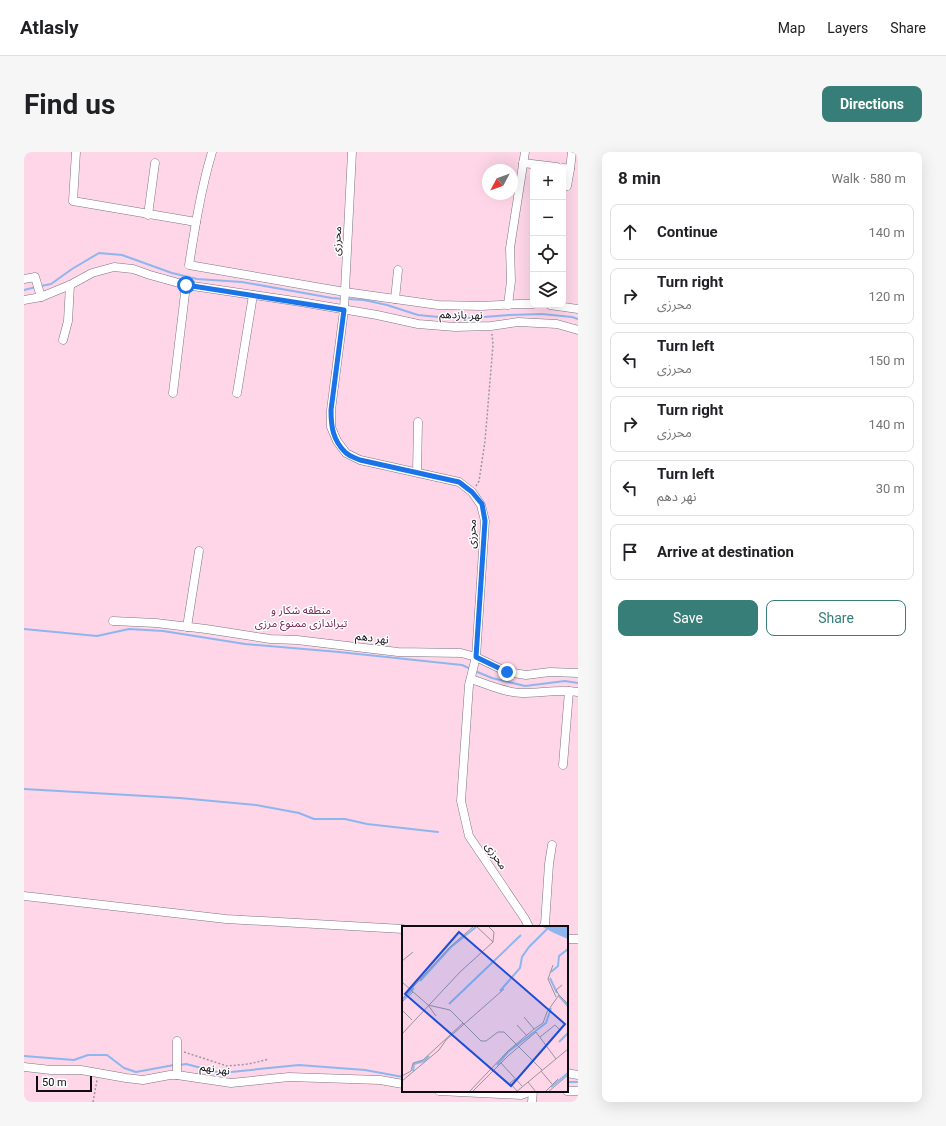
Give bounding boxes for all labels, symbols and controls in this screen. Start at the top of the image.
text: Atlasly [20,16,79,39]
text: Map [778,20,805,36]
text: Layers [827,20,868,36]
text: Share [890,20,926,36]
button: Directions [822,86,922,122]
text: Find us [24,88,115,121]
north arrow [482,164,518,200]
map controls [530,164,566,308]
button: + [530,164,566,200]
text: 8 min [618,168,661,188]
text: Walk · 580 m [831,171,906,186]
button: − [530,200,566,236]
icon: ahead [619,221,641,243]
text: Continue [657,223,718,241]
text: 140 m [868,225,905,240]
street label: محرزی [330,226,344,256]
button: locate [530,236,566,272]
button: layers [530,272,566,308]
text: Turn right [657,273,723,291]
route start [177,276,195,294]
icon: right [619,285,641,307]
text: 120 m [868,289,905,304]
text: محرزی [657,297,692,312]
street label: نهر یازدهم [439,308,483,324]
text: Turn left [657,337,714,355]
icon: left [619,349,641,371]
text: 150 m [868,353,905,368]
text: محرزی [657,361,692,376]
text: Turn right [657,401,723,419]
icon: right [619,413,641,435]
text: 140 m [868,417,905,432]
text: محرزی [657,425,692,440]
text: Turn left [657,465,714,483]
icon: left [619,477,641,499]
text: 30 m [876,481,905,496]
text: نهر دهم [657,489,696,504]
street label: محرزی [465,519,479,549]
icon: arrive [619,541,641,563]
text: Arrive at destination [657,543,794,561]
button: Save [618,600,758,636]
button: Share [766,600,906,636]
park label: منطقه شکار و تیراندازی ممنوع مرزی [255,604,347,631]
street label: نهر دهم [354,630,389,648]
route end [498,663,516,681]
street label: محرزی [482,840,510,872]
inset map [402,926,568,1092]
street label: نهر نهم [199,1060,231,1080]
scale bar [36,1074,92,1093]
text: 50 m [42,1076,67,1089]

